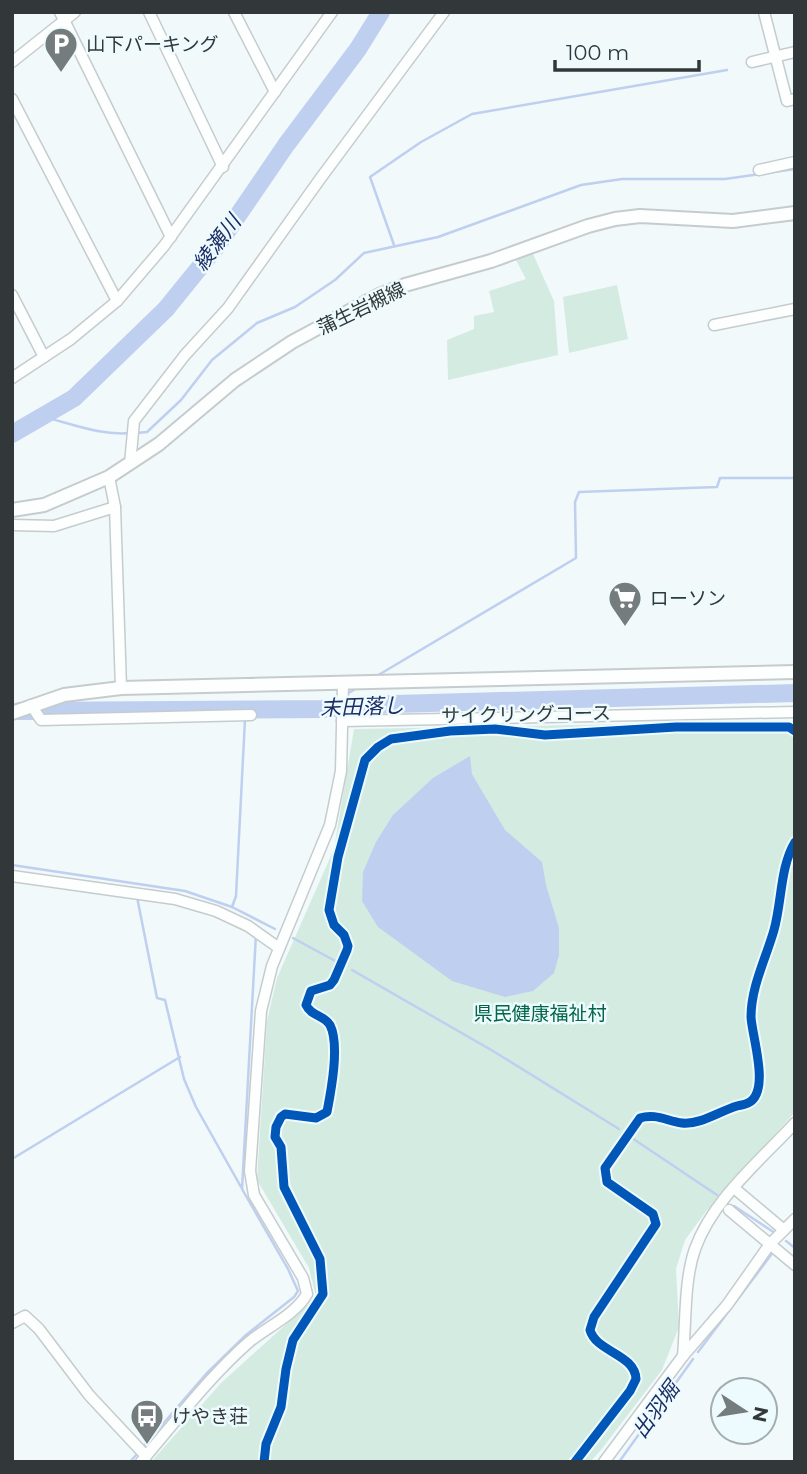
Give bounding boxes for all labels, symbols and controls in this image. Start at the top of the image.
parking icon: 山下パーキング [42,25,80,74]
scale bar [555,28,698,72]
place label: 山下パーキング [86,33,218,56]
text: 100 m [566,40,629,65]
water label: 綾瀬川 [188,208,247,275]
street label: 蒲生岩槻線 [313,277,409,340]
supermarket icon: ローソン [606,579,644,628]
place label: ローソン [650,587,726,610]
water label: 末田落し [320,693,404,720]
street label: サイクリングコース [441,702,611,727]
park label: 県民健康福祉村 [473,1002,607,1025]
water label: 出羽堀 [627,1374,686,1443]
north arrow [709,1376,779,1446]
bus stop icon: けやき荘 [128,1397,166,1446]
place label: けやき荘 [172,1405,248,1428]
text: N [747,1405,773,1424]

